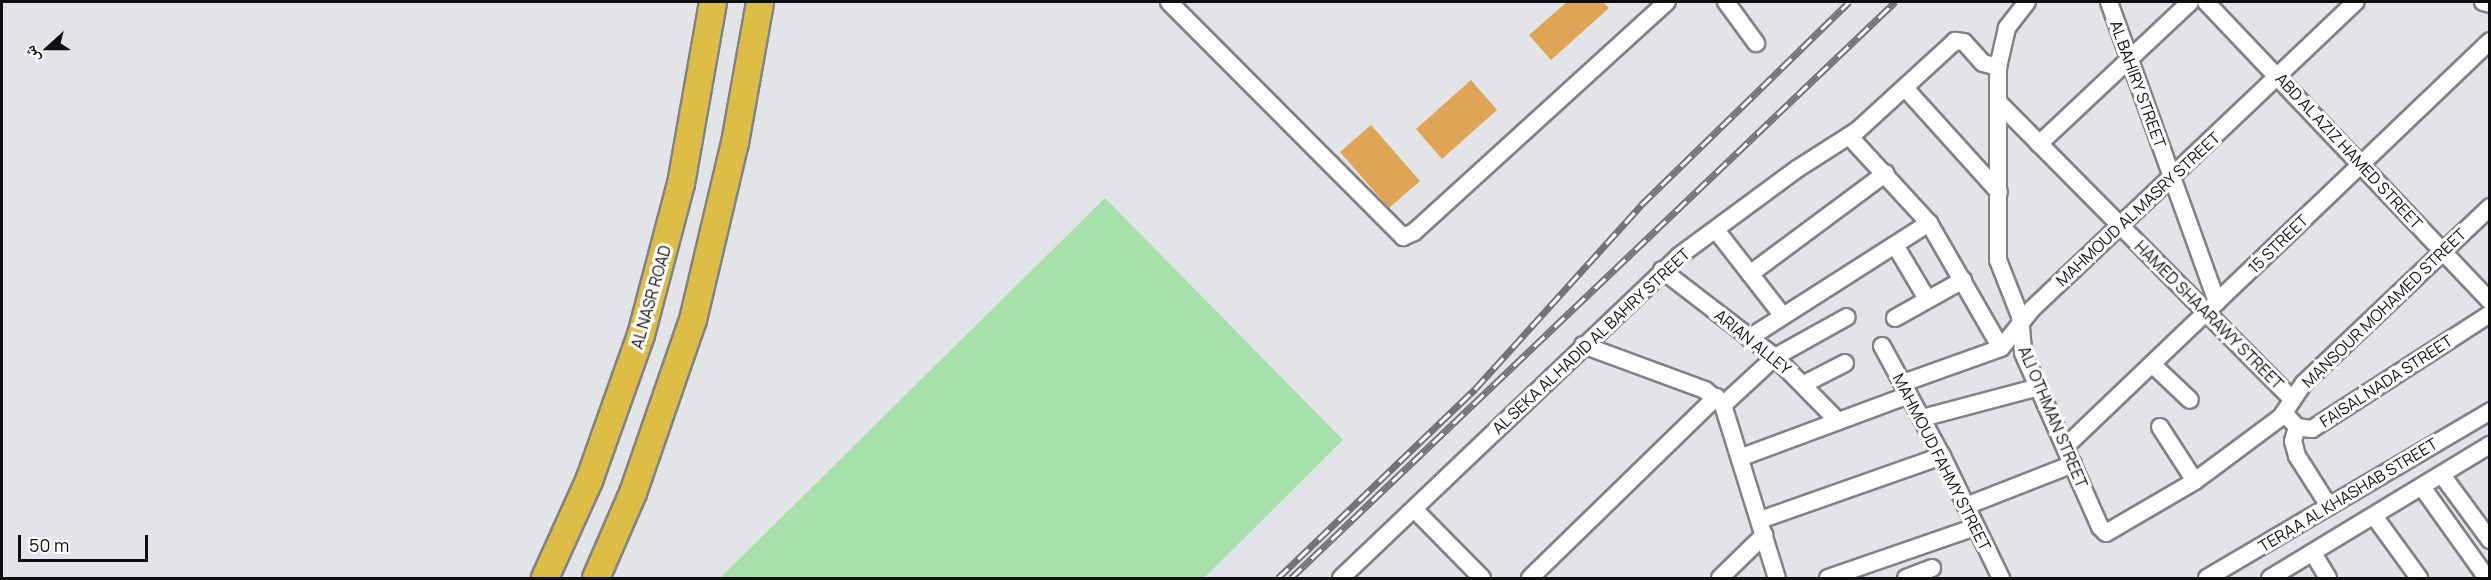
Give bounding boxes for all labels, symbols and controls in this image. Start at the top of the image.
street label: AL BAHIRY STREET [2106,17,2170,151]
north arrow [18,18,78,78]
text: ش [18,43,45,66]
street label: ABD AL AZIZ HAMED STREET [2271,69,2427,233]
street label: MAHMOUD AL MASRY STREET [2051,127,2225,291]
street label: 15 STREET [2244,211,2312,277]
street label: MANSOUR MOHAMED STREET [2298,225,2470,391]
street label: HAMED SHAARAWY STREET [2131,237,2287,393]
street label: AL NASR ROAD [627,243,675,351]
street label: AL SEKA AL HADID AL BAHRY STREET [1487,243,1695,439]
street label: ARIAN ALLEY [1711,305,1795,379]
street label: FAISAL NADA STREET [2316,331,2456,431]
street label: ALI OTHMAN STREET [2014,343,2092,491]
street label: MAHMOUD FAHMY STREET [1889,370,1995,554]
street label: TERAA AL KHASHAB STREET [2255,434,2441,556]
scale bar [21,523,152,561]
text: 50 m [29,533,69,557]

